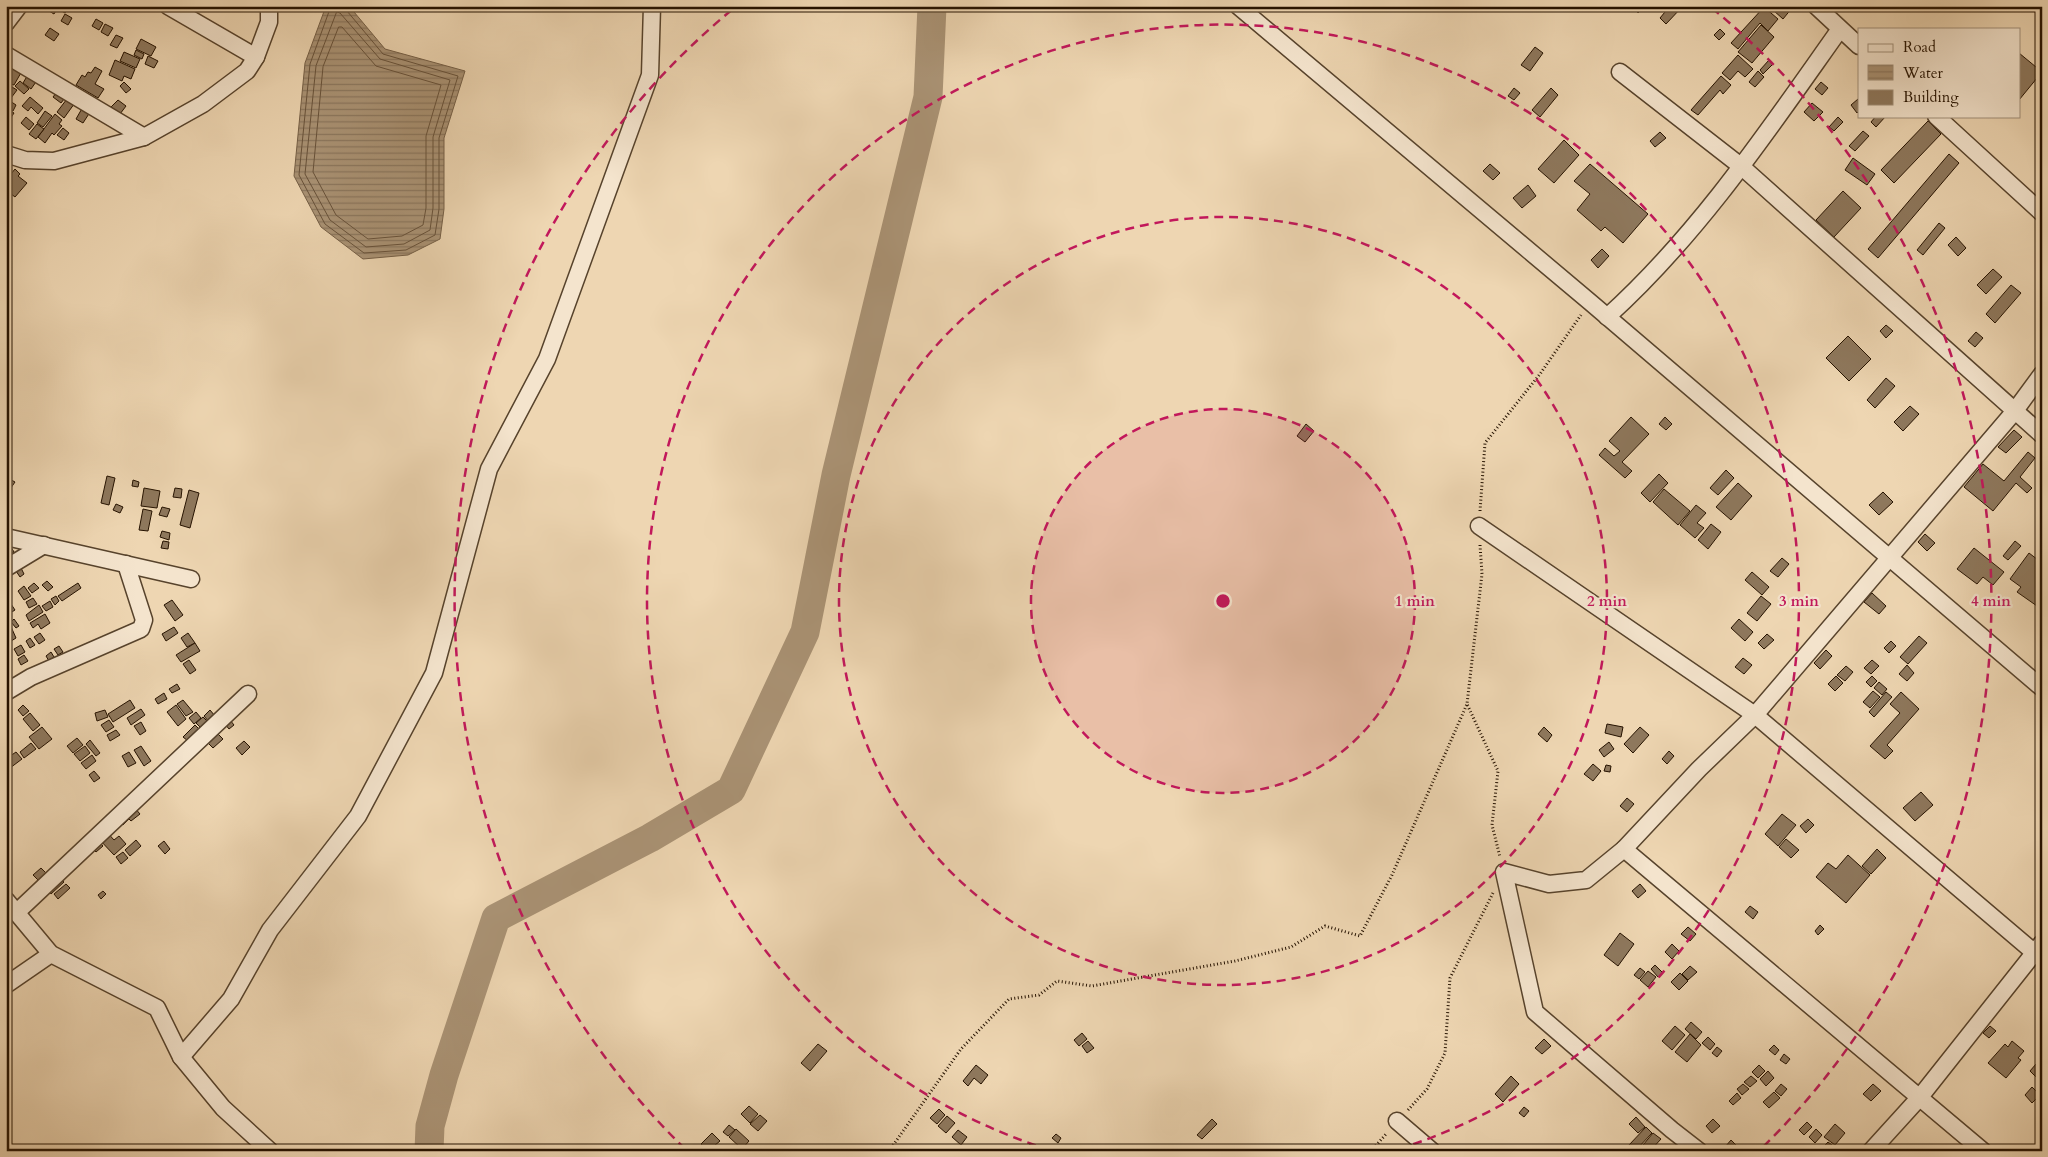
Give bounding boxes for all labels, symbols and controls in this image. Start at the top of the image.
legend [1858,28,2020,118]
text: Road [1903,37,1936,57]
text: Water [1902,63,1944,83]
text: Building [1903,87,1959,107]
text: 1 min [1395,591,1435,611]
text: 2 min [1587,591,1627,611]
text: 3 min [1779,591,1819,611]
text: 4 min [1971,591,2011,611]
centre of rings [1214,592,1232,610]

